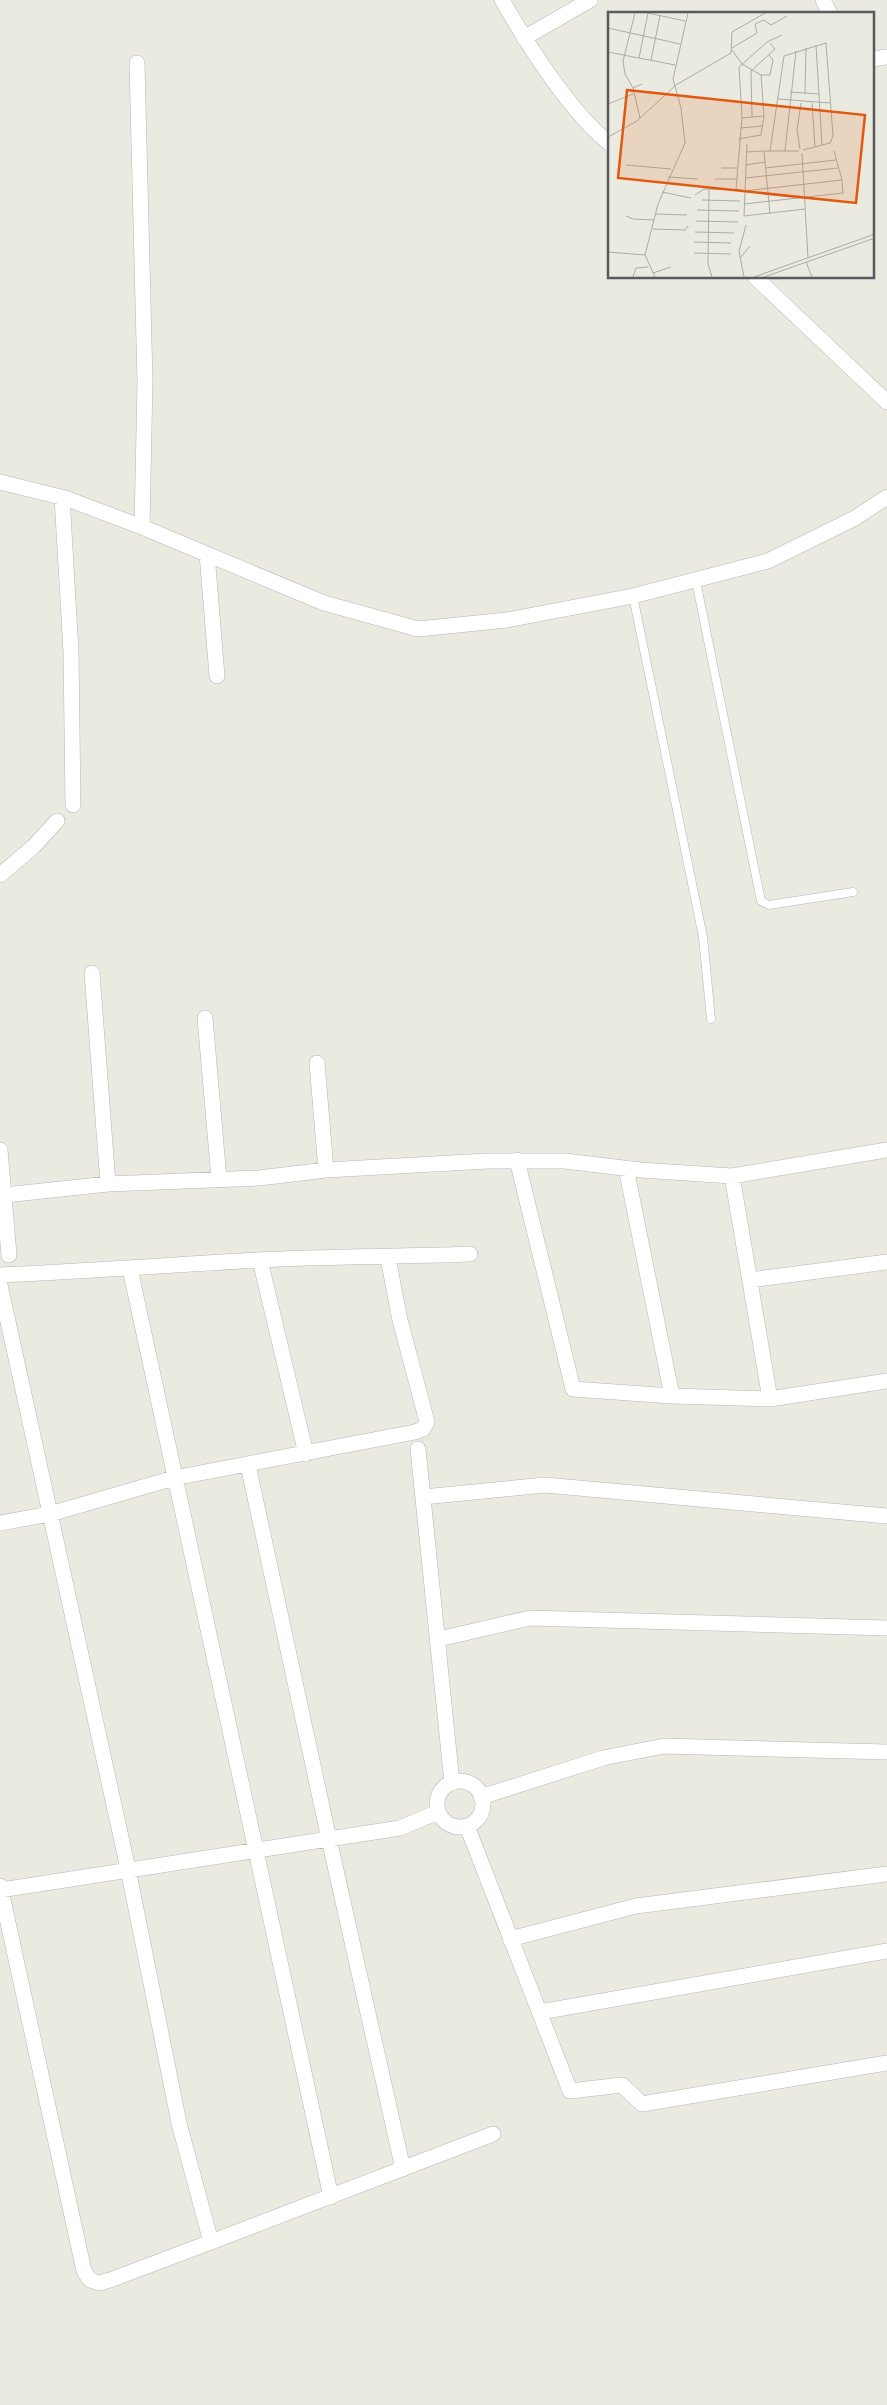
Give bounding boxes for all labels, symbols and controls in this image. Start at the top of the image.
inset map [608,12,874,279]

